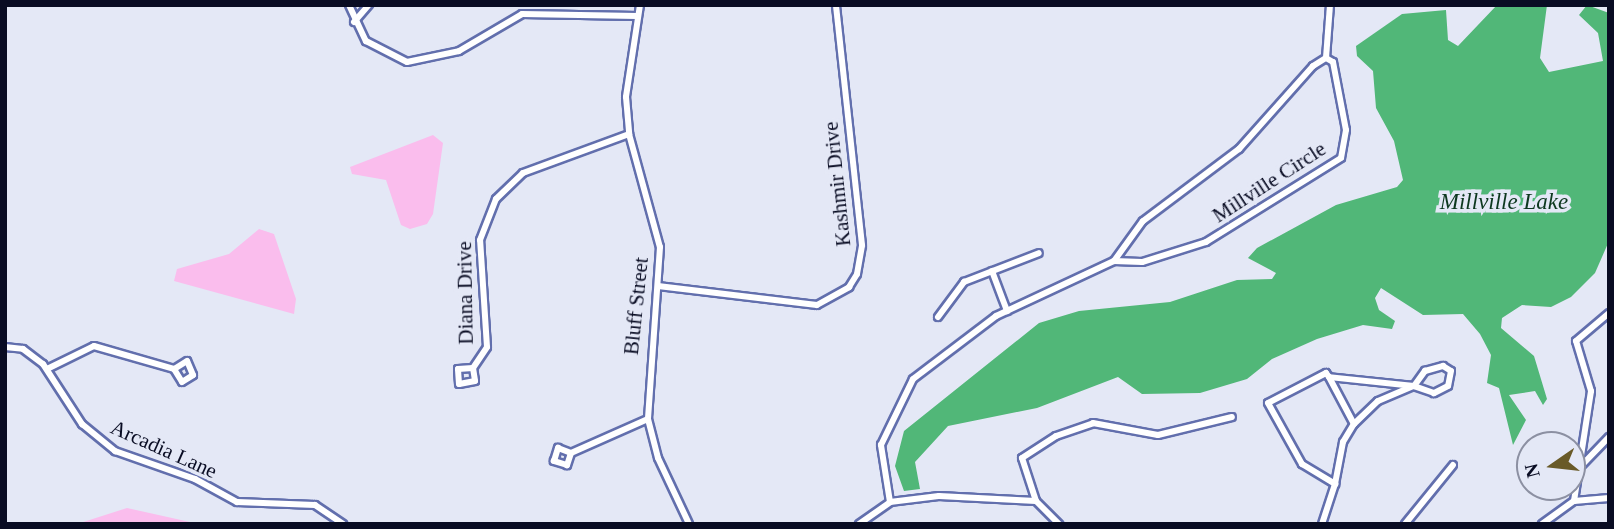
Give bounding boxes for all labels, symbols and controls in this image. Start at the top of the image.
street label: Kashmir Drive [818,120,856,248]
street label: Millville Circle [1208,136,1330,228]
water label: Millville Lake [1440,188,1568,216]
street label: Diana Drive [452,241,478,345]
street label: Bluff Street [618,256,654,356]
street label: Arcadia Lane [107,414,221,484]
north arrow [1516,431,1586,501]
text: N [1520,462,1544,480]

